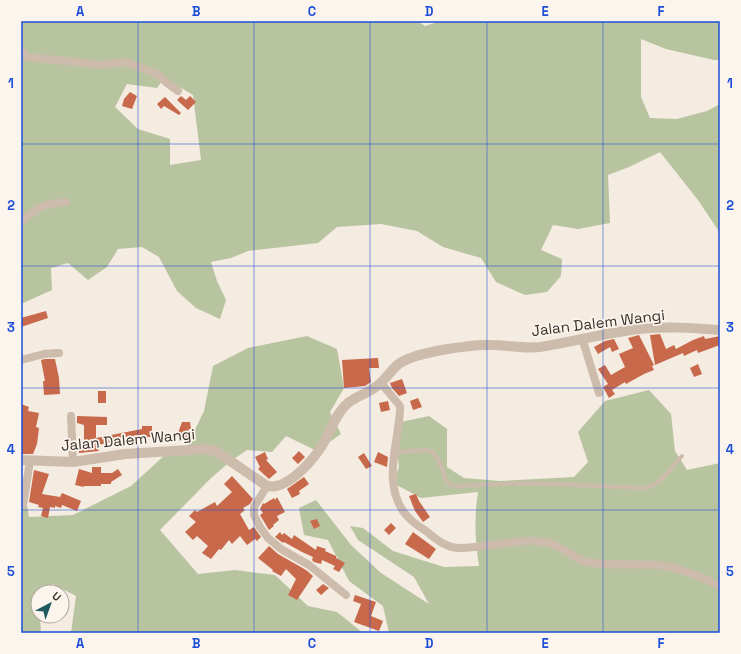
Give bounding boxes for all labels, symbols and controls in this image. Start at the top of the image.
text: A [76,3,85,20]
text: B [192,3,201,20]
text: C [308,3,316,20]
text: D [425,3,434,20]
text: E [541,3,549,20]
text: F [658,3,665,20]
text: 1 [8,75,14,92]
text: 1 [727,75,733,92]
text: 2 [7,197,15,214]
text: 2 [726,197,734,214]
street label: Jalan Dalem Wangi [530,305,666,340]
text: 3 [7,319,15,336]
text: 3 [726,319,734,336]
street label: Jalan Dalem Wangi [60,424,196,455]
text: 4 [7,441,15,458]
text: 4 [726,441,734,458]
text: 5 [7,563,15,580]
text: 5 [726,563,734,580]
north arrow [30,584,70,624]
text: U [49,589,64,604]
text: A [76,635,85,652]
text: B [192,635,201,652]
text: C [308,635,316,652]
text: D [425,635,434,652]
text: E [541,635,549,652]
text: F [658,635,665,652]

